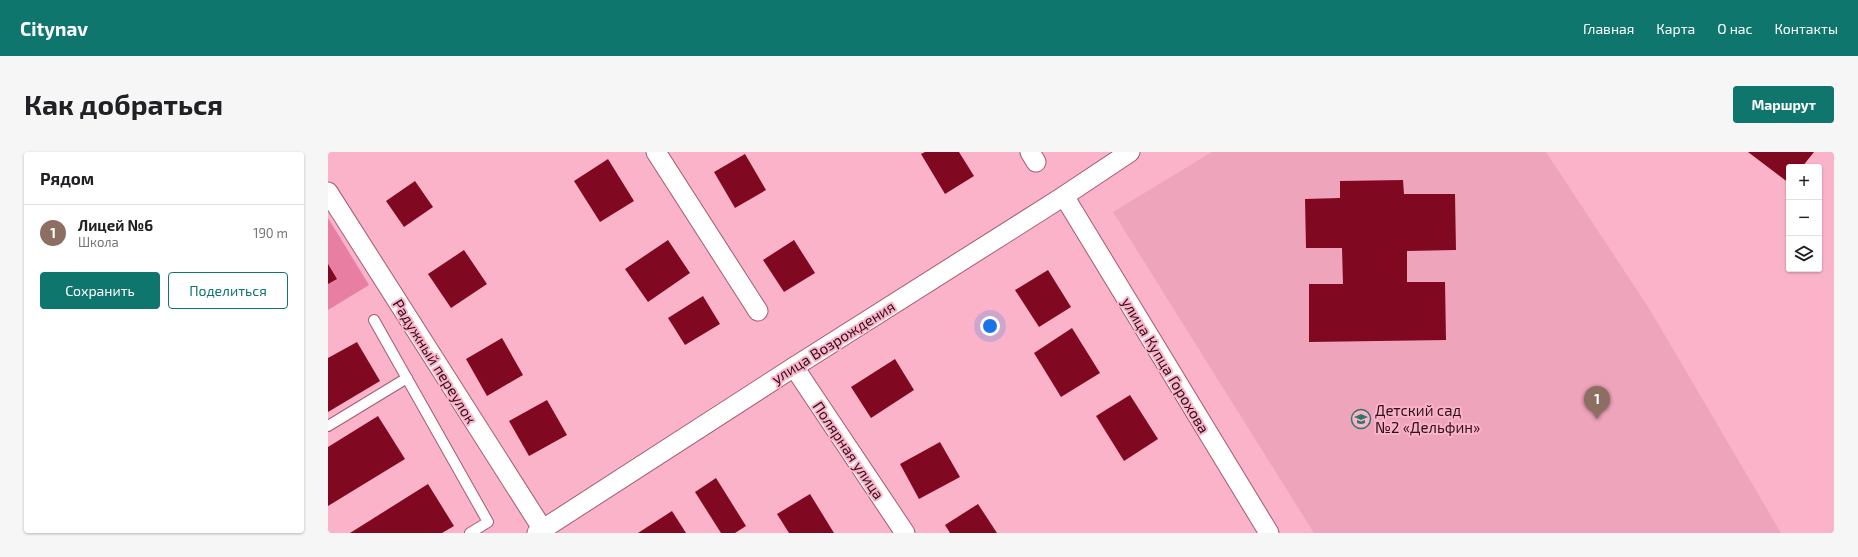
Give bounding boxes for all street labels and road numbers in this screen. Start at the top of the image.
street label: улица Купца Горохова [1117,294,1214,437]
street label: Радужный переулок [389,295,481,427]
street label: улица Возрождения [768,297,899,388]
street label: Полярная улица [809,398,888,503]

